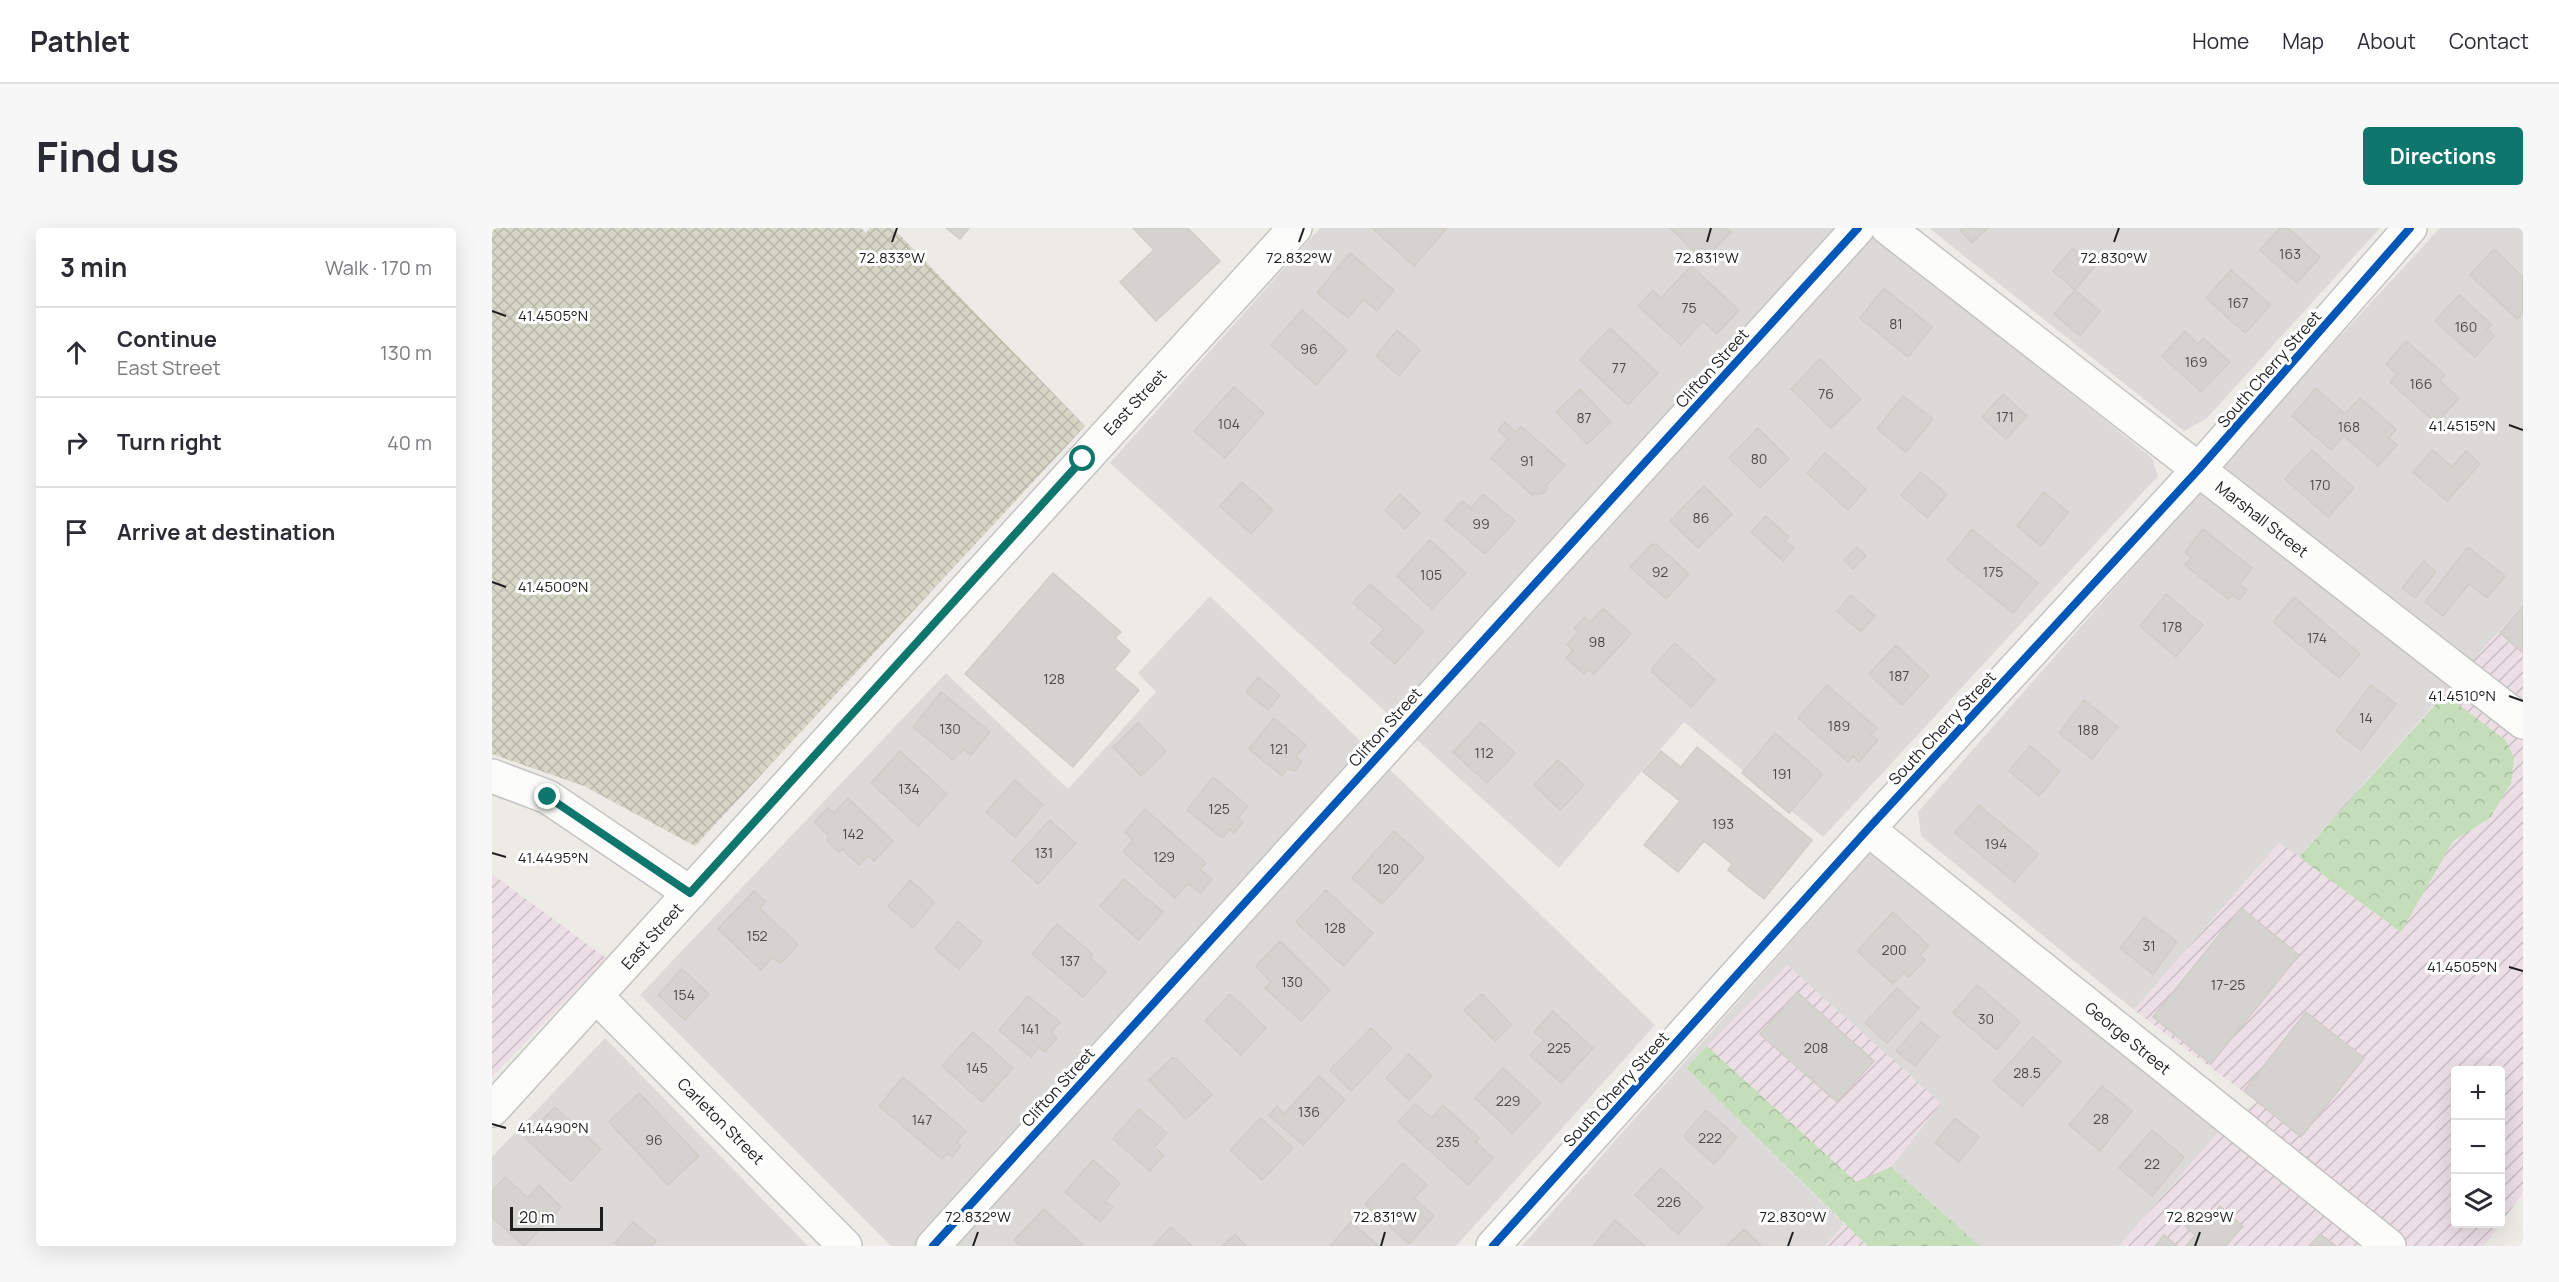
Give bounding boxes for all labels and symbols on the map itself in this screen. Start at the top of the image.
house number: 163 [2279,244,2301,263]
text: 72.833°W [859,247,925,268]
text: 72.832°W [1266,247,1332,268]
text: 72.831°W [1675,247,1739,268]
text: 72.830°W [2081,247,2147,268]
house number: 167 [2227,293,2249,312]
house number: 75 [1681,298,1697,317]
text: 41.4505°N [518,305,588,326]
street label: South Cherry Street [2212,306,2326,432]
house number: 81 [1889,314,1903,333]
house number: 160 [2455,317,2477,336]
street label: Clifton Street [1670,324,1754,412]
house number: 96 [1300,339,1318,358]
house number: 169 [2185,352,2207,371]
house number: 77 [1612,358,1626,377]
street label: East Street [1099,364,1171,440]
house number: 166 [2410,374,2432,393]
house number: 76 [1818,384,1834,403]
house number: 171 [1996,407,2014,426]
house number: 87 [1576,408,1592,427]
house number: 104 [1218,414,1240,433]
text: 41.4515°N [2429,415,2495,436]
house number: 168 [2338,417,2360,436]
route start [1069,445,1095,471]
house number: 80 [1751,449,1767,468]
house number: 91 [1520,451,1534,470]
house number: 170 [2309,475,2331,494]
street label: Marshall Street [2211,476,2313,562]
house number: 86 [1693,508,1709,527]
house number: 99 [1472,514,1490,533]
house number: 92 [1652,562,1668,581]
house number: 175 [1983,562,2003,581]
house number: 105 [1420,565,1442,584]
text: 41.4500°N [518,576,588,597]
house number: 178 [2162,617,2182,636]
house number: 174 [2307,628,2327,647]
house number: 98 [1589,632,1605,651]
street label: South Cherry Street [1883,666,2001,790]
house number: 187 [1889,666,1909,685]
house number: 128 [1043,669,1065,688]
street label: Clifton Street [1343,683,1427,771]
text: 41.4510°N [2428,685,2496,706]
house number: 14 [2359,708,2373,727]
house number: 189 [1828,716,1850,735]
house number: 130 [939,719,961,738]
house number: 188 [2077,720,2099,739]
house number: 121 [1270,739,1288,758]
house number: 112 [1475,743,1493,762]
house number: 191 [1772,764,1792,783]
house number: 134 [898,779,920,798]
route end [534,783,560,809]
house number: 125 [1208,799,1230,818]
house number: 193 [1712,814,1734,833]
house number: 142 [842,824,864,843]
house number: 194 [1985,834,2007,853]
house number: 131 [1035,843,1053,862]
text: 41.4495°N [518,847,588,868]
house number: 129 [1153,847,1175,866]
house number: 120 [1377,859,1399,878]
street label: East Street [616,898,688,974]
house number: 128 [1324,918,1346,937]
house number: 152 [746,926,768,945]
house number: 31 [2142,936,2156,955]
house number: 200 [1881,940,1907,959]
house number: 137 [1060,951,1080,970]
text: 41.4505°N [2427,956,2497,977]
house number: 130 [1281,972,1303,991]
house number: 17-25 [2211,975,2245,994]
house number: 154 [673,985,695,1004]
street label: George Street [2080,997,2176,1079]
house number: 30 [1978,1009,1994,1028]
house number: 141 [1020,1019,1040,1038]
street label: South Cherry Street [1558,1027,1674,1151]
house number: 225 [1547,1038,1571,1057]
house number: 208 [1804,1038,1828,1057]
street label: Clifton Street [1016,1043,1100,1131]
house number: 145 [966,1058,988,1077]
house number: 28.5 [2013,1063,2041,1082]
street label: Carleton Street [673,1073,769,1169]
house number: 229 [1496,1091,1520,1110]
house number: 136 [1298,1102,1320,1121]
house number: 28 [2093,1109,2109,1128]
house number: 147 [912,1110,932,1129]
text: 41.4490°N [517,1117,589,1138]
house number: 222 [1698,1128,1722,1147]
house number: 96 [645,1130,663,1149]
house number: 235 [1436,1132,1460,1151]
house number: 22 [2144,1154,2160,1173]
house number: 226 [1657,1192,1681,1211]
scale bar [510,1204,603,1232]
text: 72.832°W [945,1206,1011,1227]
text: 72.831°W [1353,1206,1417,1227]
text: 72.830°W [1760,1206,1826,1227]
text: 72.829°W [2166,1206,2234,1227]

